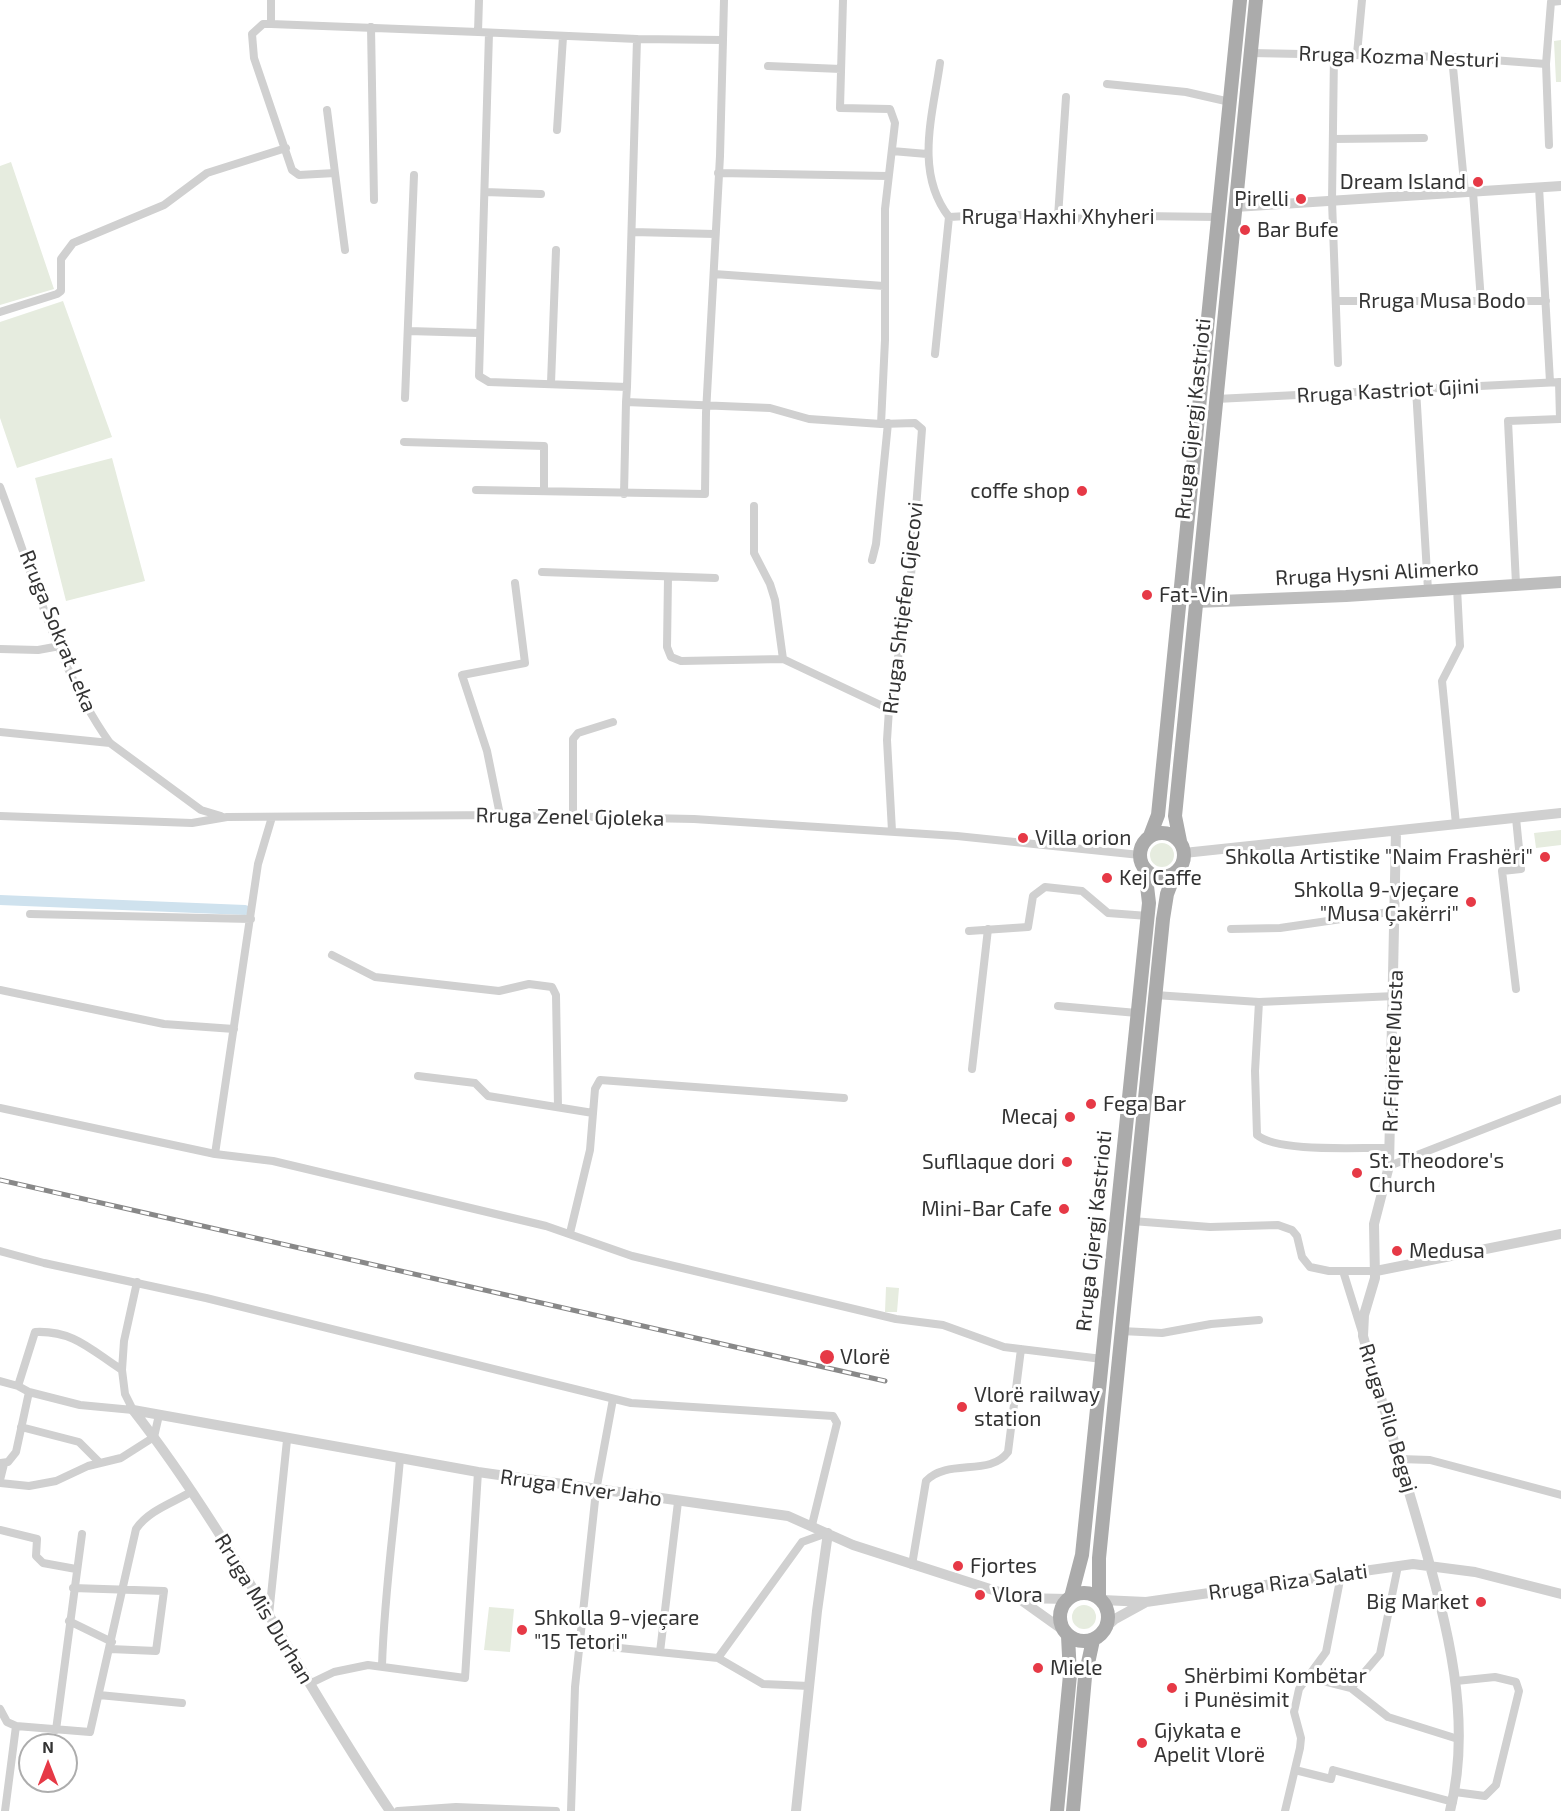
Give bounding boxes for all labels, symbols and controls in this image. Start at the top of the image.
street label: Rruga Kozma Nesturi [1298,41,1500,73]
place label: Dream Island [1340,169,1466,195]
marker: Dream Island [1471,175,1485,189]
place label: Pirelli [1234,186,1289,212]
marker: Pirelli [1294,192,1308,206]
street label: Rruga Haxhi Xhyheri [961,204,1155,230]
place label: Bar Bufe [1257,217,1339,243]
marker: Bar Bufe [1238,223,1252,237]
street label: Rruga Musa Bodo [1358,288,1526,314]
street label: Rruga Gjergj Kastrioti [1170,317,1216,521]
street label: Rruga Kastriot Gjini [1296,374,1480,408]
place label: coffe shop [970,478,1070,504]
marker: coffe shop [1075,484,1089,498]
street label: Rruga Shtjefen Gjecovi [877,500,929,716]
street label: Rruga Sokrat Leka [14,546,102,716]
street label: Rruga Hysni Alimerko [1274,555,1480,591]
place label: Fat-Vin [1159,582,1228,608]
marker: Fat-Vin [1140,588,1154,602]
street label: Rruga Zenel Gjoleka [475,803,665,831]
place label: Villa orion [1035,825,1131,851]
marker: Villa orion [1016,831,1030,845]
place label: Shkolla Artistike "Naim Frashëri" [1225,844,1533,870]
marker: Shkolla Artistike "Naim Frashëri" [1538,850,1552,864]
place label: Kej Caffe [1119,865,1202,891]
marker: Kej Caffe [1100,871,1114,885]
place label: Shkolla 9-vjeçare "Musa Çakërri" [1294,877,1459,927]
marker: Shkolla 9-vjeçare "Musa Çakërri" [1464,895,1478,909]
street label: Rr.Fiqirete Musta [1378,969,1408,1133]
place label: Fega Bar [1103,1091,1186,1117]
marker: Fega Bar [1084,1097,1098,1111]
place label: Mecaj [1001,1104,1058,1130]
marker: Mecaj [1063,1110,1077,1124]
street label: Rruga Gjergj Kastrioti [1071,1129,1117,1333]
place label: St. Theodore's Church [1369,1148,1504,1198]
place label: Sufllaque dori [922,1149,1055,1175]
marker: Sufllaque dori [1060,1155,1074,1169]
marker: St. Theodore's Church [1350,1166,1364,1180]
place label: Mini-Bar Cafe [921,1196,1052,1222]
marker: Mini-Bar Cafe [1057,1202,1071,1216]
place label: Medusa [1409,1238,1485,1264]
marker: Medusa [1390,1244,1404,1258]
street label: Rruga Pilo Begaj [1353,1341,1423,1495]
place label: Vlorë [840,1344,890,1370]
marker: Vlorë [818,1348,836,1366]
place label: Vlorë railway station [974,1382,1100,1432]
marker: Vlorë railway station [955,1400,969,1414]
street label: Rruga Enver Jaho [498,1464,664,1512]
street label: Rruga Mis Durhan [209,1529,319,1689]
place label: Fjortes [970,1553,1037,1579]
street label: Rruga Riza Salati [1207,1558,1369,1606]
marker: Fjortes [951,1559,965,1573]
place label: Vlora [992,1582,1043,1608]
marker: Vlora [973,1588,987,1602]
place label: Big Market [1366,1589,1469,1615]
marker: Big Market [1474,1595,1488,1609]
place label: Shkolla 9-vjeçare "15 Tetori" [534,1605,699,1655]
marker: Shkolla 9-vjeçare "15 Tetori" [515,1623,529,1637]
place label: Miele [1050,1655,1102,1681]
marker: Miele [1031,1661,1045,1675]
place label: Shërbimi Kombëtar i Punësimit [1184,1663,1367,1713]
marker: Shërbimi Kombëtar i Punësimit [1165,1681,1179,1695]
place label: Gjykata e Apelit Vlorë [1154,1718,1265,1768]
north arrow [18,1733,78,1793]
marker: Gjykata e Apelit Vlorë [1135,1736,1149,1750]
text: N [42,1737,54,1756]

